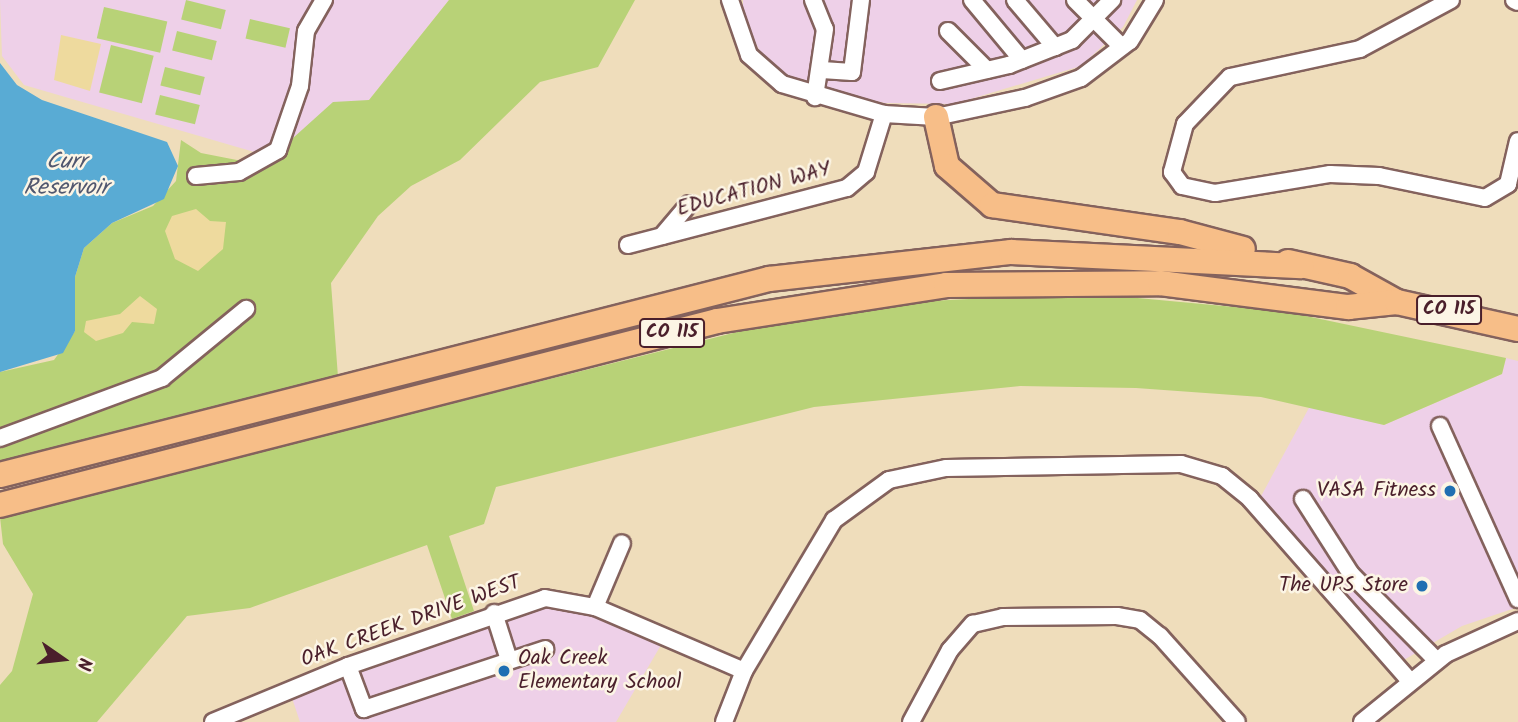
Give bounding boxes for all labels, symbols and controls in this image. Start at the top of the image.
water label: Curr Reservoir [24,148,108,202]
street label: EDUCATION WAY [674,157,834,223]
road number: CO 115 [1416,294,1482,326]
road number: CO 115 [639,318,705,348]
place label: VASA Fitness [1317,478,1436,504]
marker: VASA Fitness [1442,483,1458,499]
street label: OAK CREEK DRIVE WEST [298,570,524,674]
place label: The UPS Store [1279,573,1408,599]
marker: The UPS Store [1414,578,1430,594]
north arrow [28,624,98,694]
place label: Oak Creek Elementary School [518,646,681,696]
text: N [67,655,99,674]
marker: Oak Creek Elementary School [496,663,512,679]

